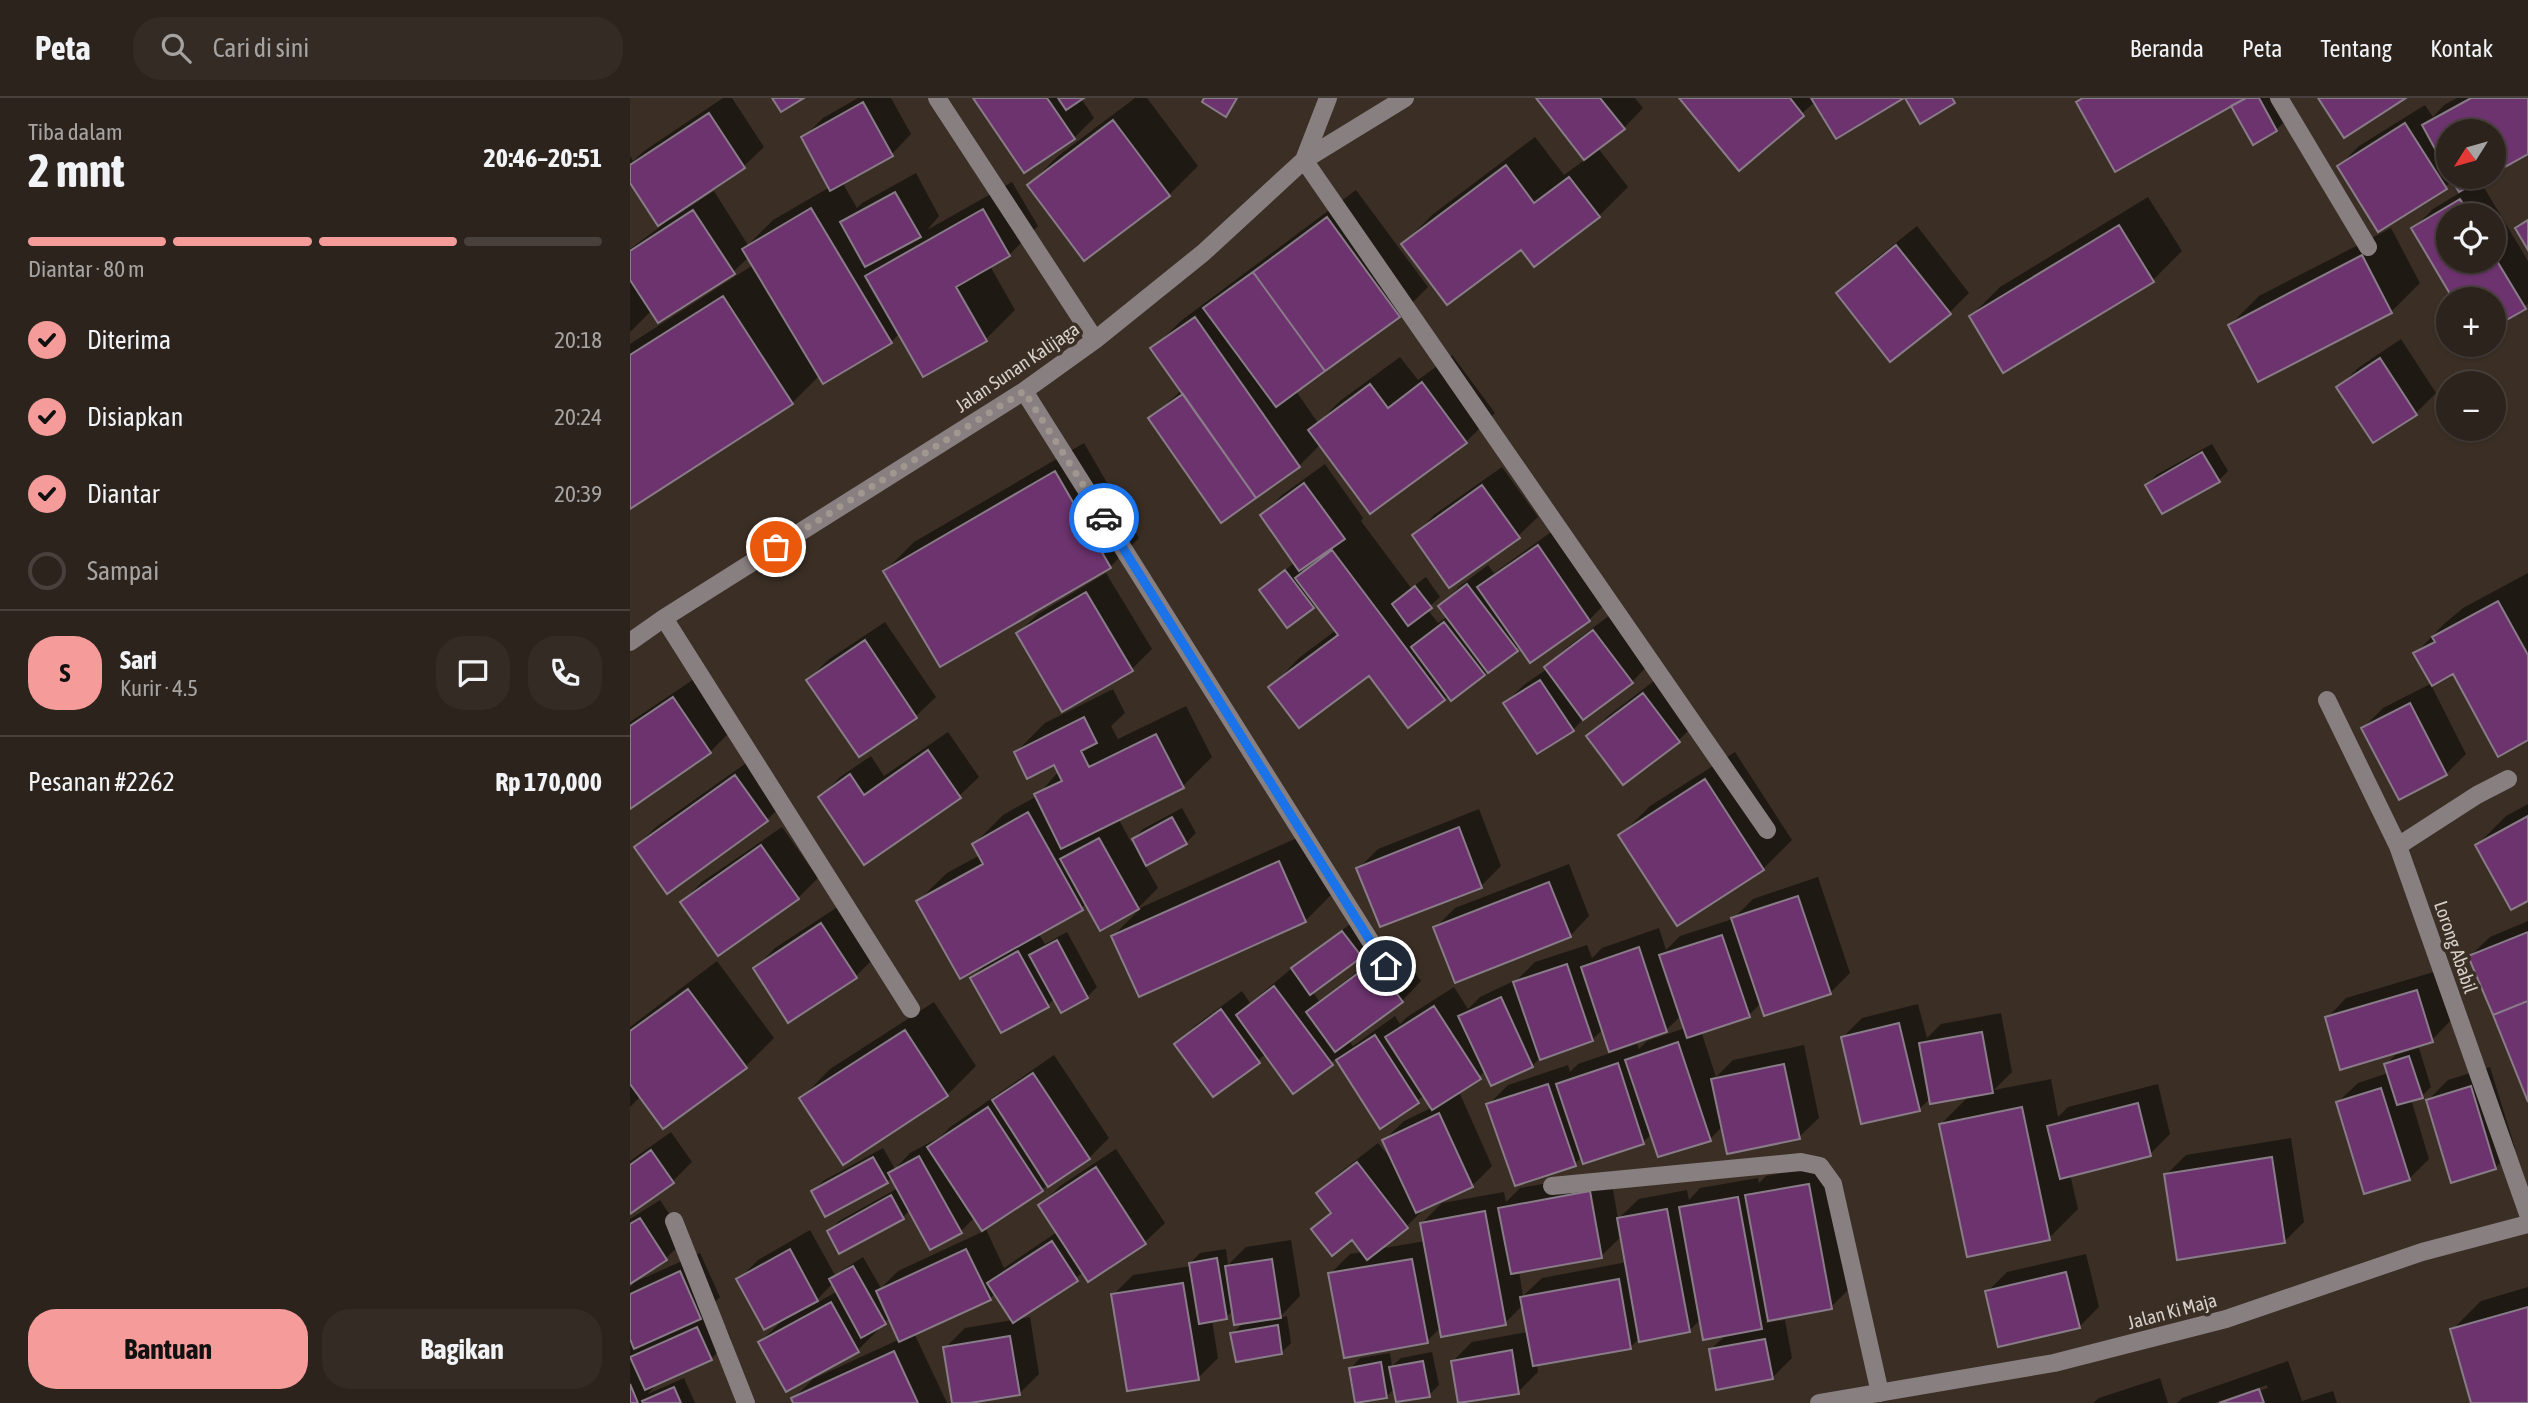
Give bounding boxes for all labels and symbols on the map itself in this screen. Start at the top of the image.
north arrow [2436,119,2506,189]
street label: Jalan Sunan Kalijaga [951,317,1083,417]
courier [1069,483,1139,553]
pin [746,517,806,577]
street label: Lorong Ababil [2430,898,2482,996]
pin [1356,936,1416,996]
street label: Jalan Ki Maja [2125,1289,2219,1333]

